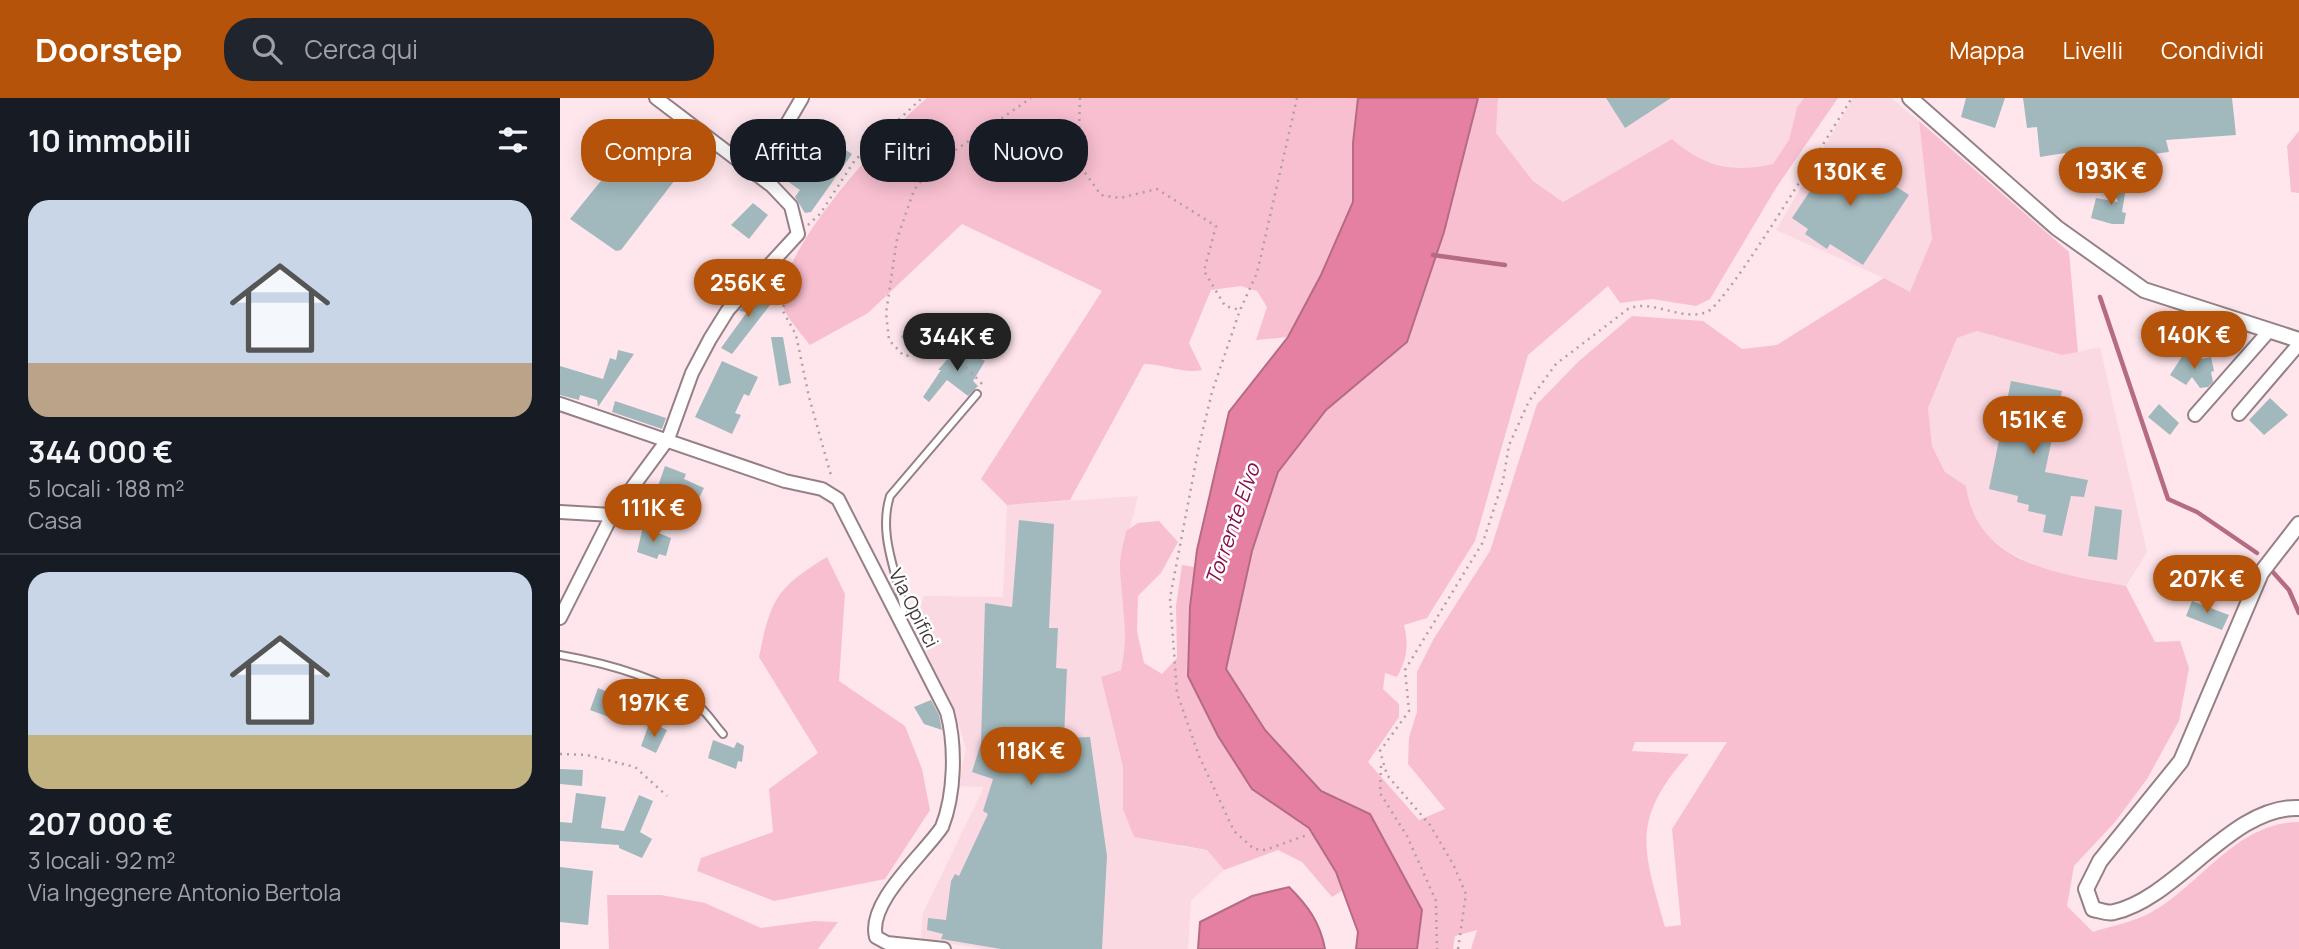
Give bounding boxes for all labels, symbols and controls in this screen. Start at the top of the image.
search box [224,18,714,81]
text: Doorstep [35,27,182,72]
icon: search [248,30,286,68]
text: Cerca qui [304,31,418,67]
text: Mappa [1949,33,2025,66]
text: Livelli [2063,33,2123,66]
text: Condividi [2161,33,2264,66]
chip: Compra [581,119,716,182]
chip: Affitta [730,119,846,182]
chip: Filtri [860,119,955,182]
chip: Nuovo [969,119,1088,182]
text: 10 immobili [28,120,191,161]
icon: filters [494,121,532,159]
pin: 130K € [1793,148,1907,208]
pin: 193K € [2054,148,2168,207]
text: 193K € [2075,154,2147,186]
text: 130K € [1813,155,1887,187]
icon: home [217,245,343,371]
pin: 256K € [691,260,805,319]
text: 256K € [710,266,786,298]
pin: 140K € [2137,312,2251,371]
pin: 344K € [900,314,1014,373]
text: 140K € [2157,318,2231,350]
text: 344K € [919,320,995,352]
pin: 151K € [1976,396,2090,456]
text: 151K € [1999,403,2067,435]
text: 344 000 € [28,431,173,472]
water label: Torrente Elvo [1198,458,1266,588]
text: 5 locali · 188 m² [28,472,184,504]
pin: 111K € [596,484,710,544]
text: 111K € [621,491,685,523]
text: Casa [28,504,82,536]
pin: 207K € [2150,556,2264,615]
text: 207K € [2169,562,2245,594]
street label: Via Opifici [883,564,945,652]
icon: home [217,617,343,743]
pin: 197K € [597,680,711,739]
text: 197K € [618,686,690,718]
pin: 118K € [974,728,1088,787]
text: 118K € [997,734,1065,766]
text: 207 000 € [28,803,173,844]
text: 3 locali · 92 m² [28,844,176,876]
text: Via Ingegnere Antonio Bertola [28,876,341,908]

